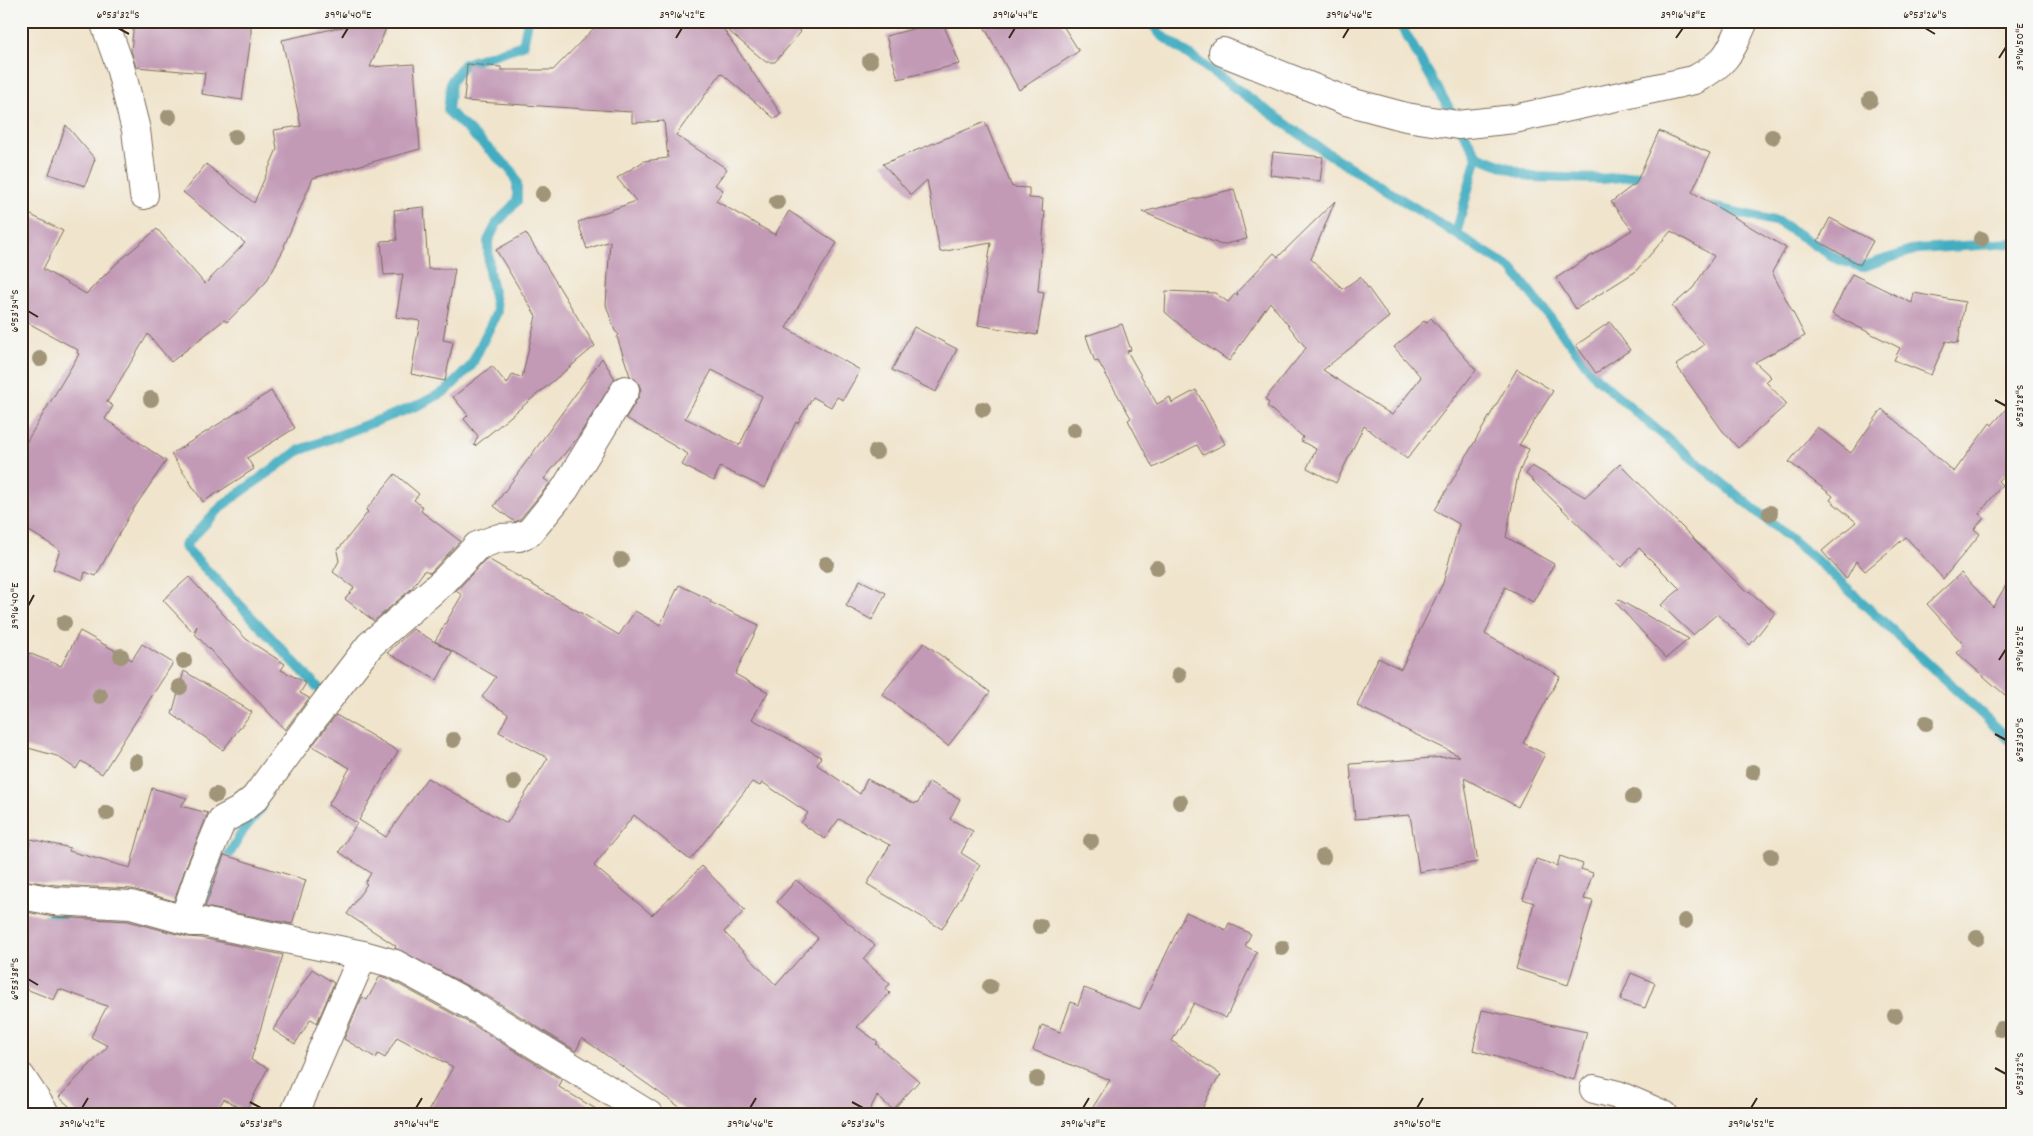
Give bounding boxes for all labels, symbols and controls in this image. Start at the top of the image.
text: 6°53'32"S [96,7,140,24]
text: 39°16'40"E [325,7,372,24]
text: 39°16'42"E [659,7,705,24]
text: 39°16'44"E [992,7,1038,24]
text: 39°16'46"E [1326,7,1373,24]
text: 39°16'48"E [1660,7,1706,24]
text: 6°53'26"S [1903,7,1947,24]
text: 39°16'50"E [2012,23,2029,71]
text: 6°53'34"S [7,290,24,332]
text: 6°53'28"S [2012,385,2029,427]
text: 39°16'40"E [7,582,24,629]
text: 39°16'52"E [2012,625,2029,672]
text: 6°53'30"S [2012,718,2029,762]
text: 6°53'38"S [7,958,24,1000]
text: 6°53'32"S [2012,1052,2029,1096]
text: 39°16'42"E [59,1116,105,1133]
text: 6°53'38"S [240,1116,282,1133]
text: 39°16'44"E [393,1116,439,1133]
text: 39°16'46"E [727,1116,774,1133]
text: 6°53'36"S [841,1116,885,1133]
text: 39°16'48"E [1060,1116,1106,1133]
text: 39°16'50"E [1393,1116,1441,1133]
text: 39°16'52"E [1728,1116,1775,1133]

